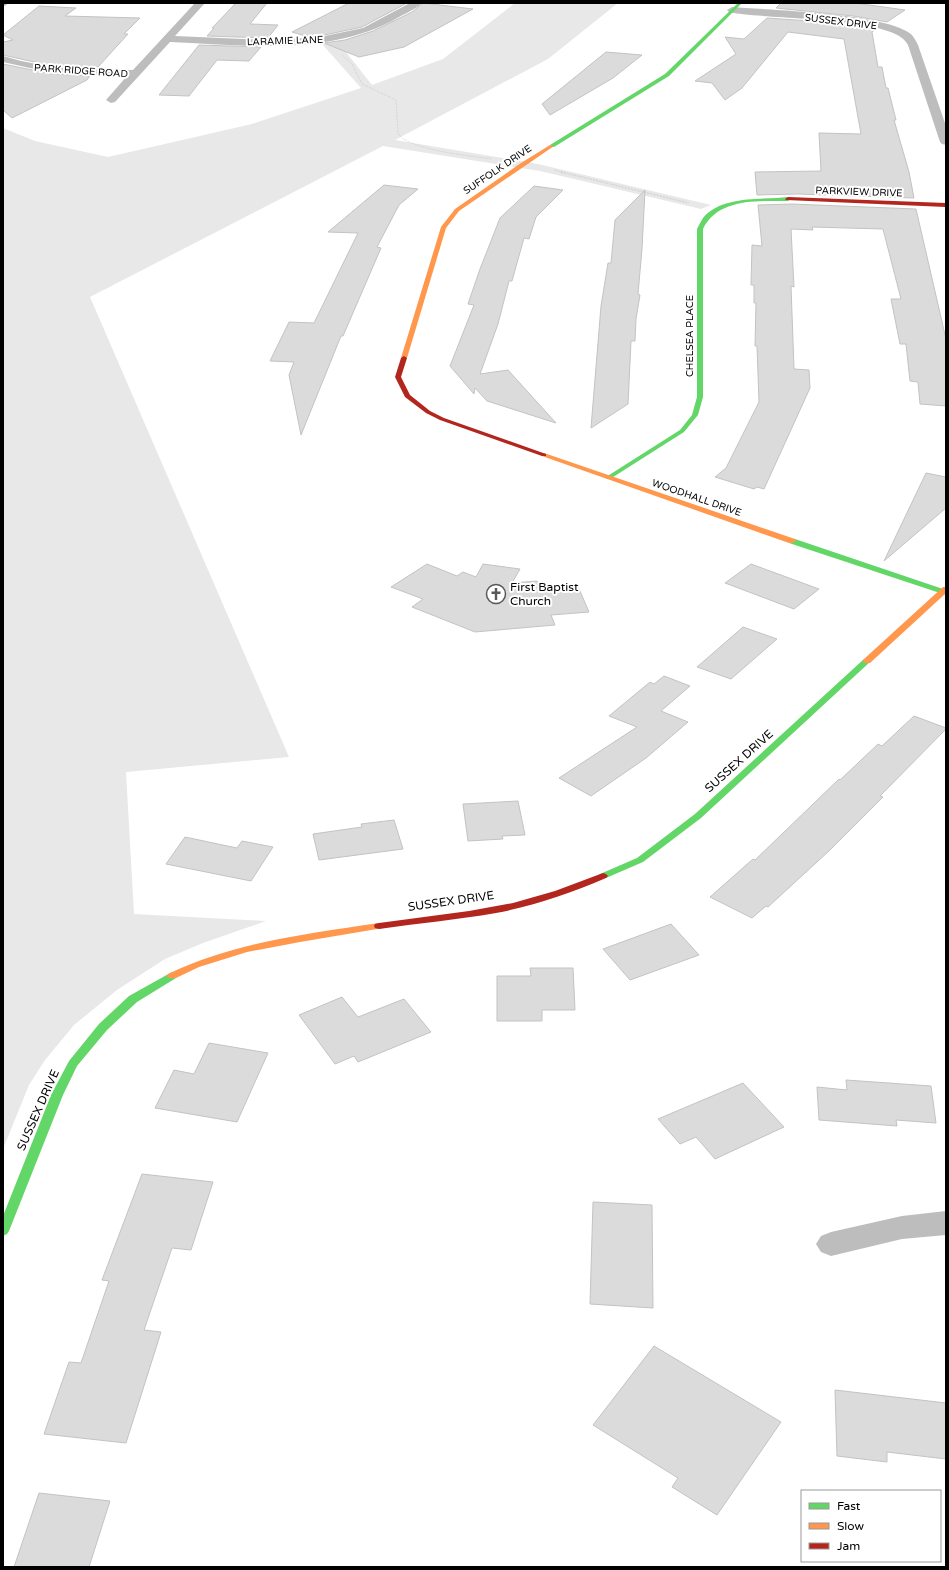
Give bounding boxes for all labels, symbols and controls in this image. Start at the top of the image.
street label: SUSSEX DRIVE [804,12,878,32]
street label: LARAMIE LANE [247,34,323,48]
street label: PARK RIDGE ROAD [34,62,128,80]
street label: SUFFOLK DRIVE [461,143,534,197]
street label: PARKVIEW DRIVE [815,184,903,200]
street label: CHELSEA PLACE [684,295,696,377]
street label: WOODHALL DRIVE [650,477,743,519]
place label: First Baptist Church [510,580,579,608]
church icon: First Baptist Church [485,583,507,605]
street label: SUSSEX DRIVE [702,726,776,795]
street label: SUSSEX DRIVE [407,888,495,914]
street label: SUSSEX DRIVE [14,1067,62,1153]
legend [801,1490,941,1562]
text: Fast [837,1499,861,1513]
text: Slow [837,1519,864,1533]
text: Jam [837,1539,860,1553]

